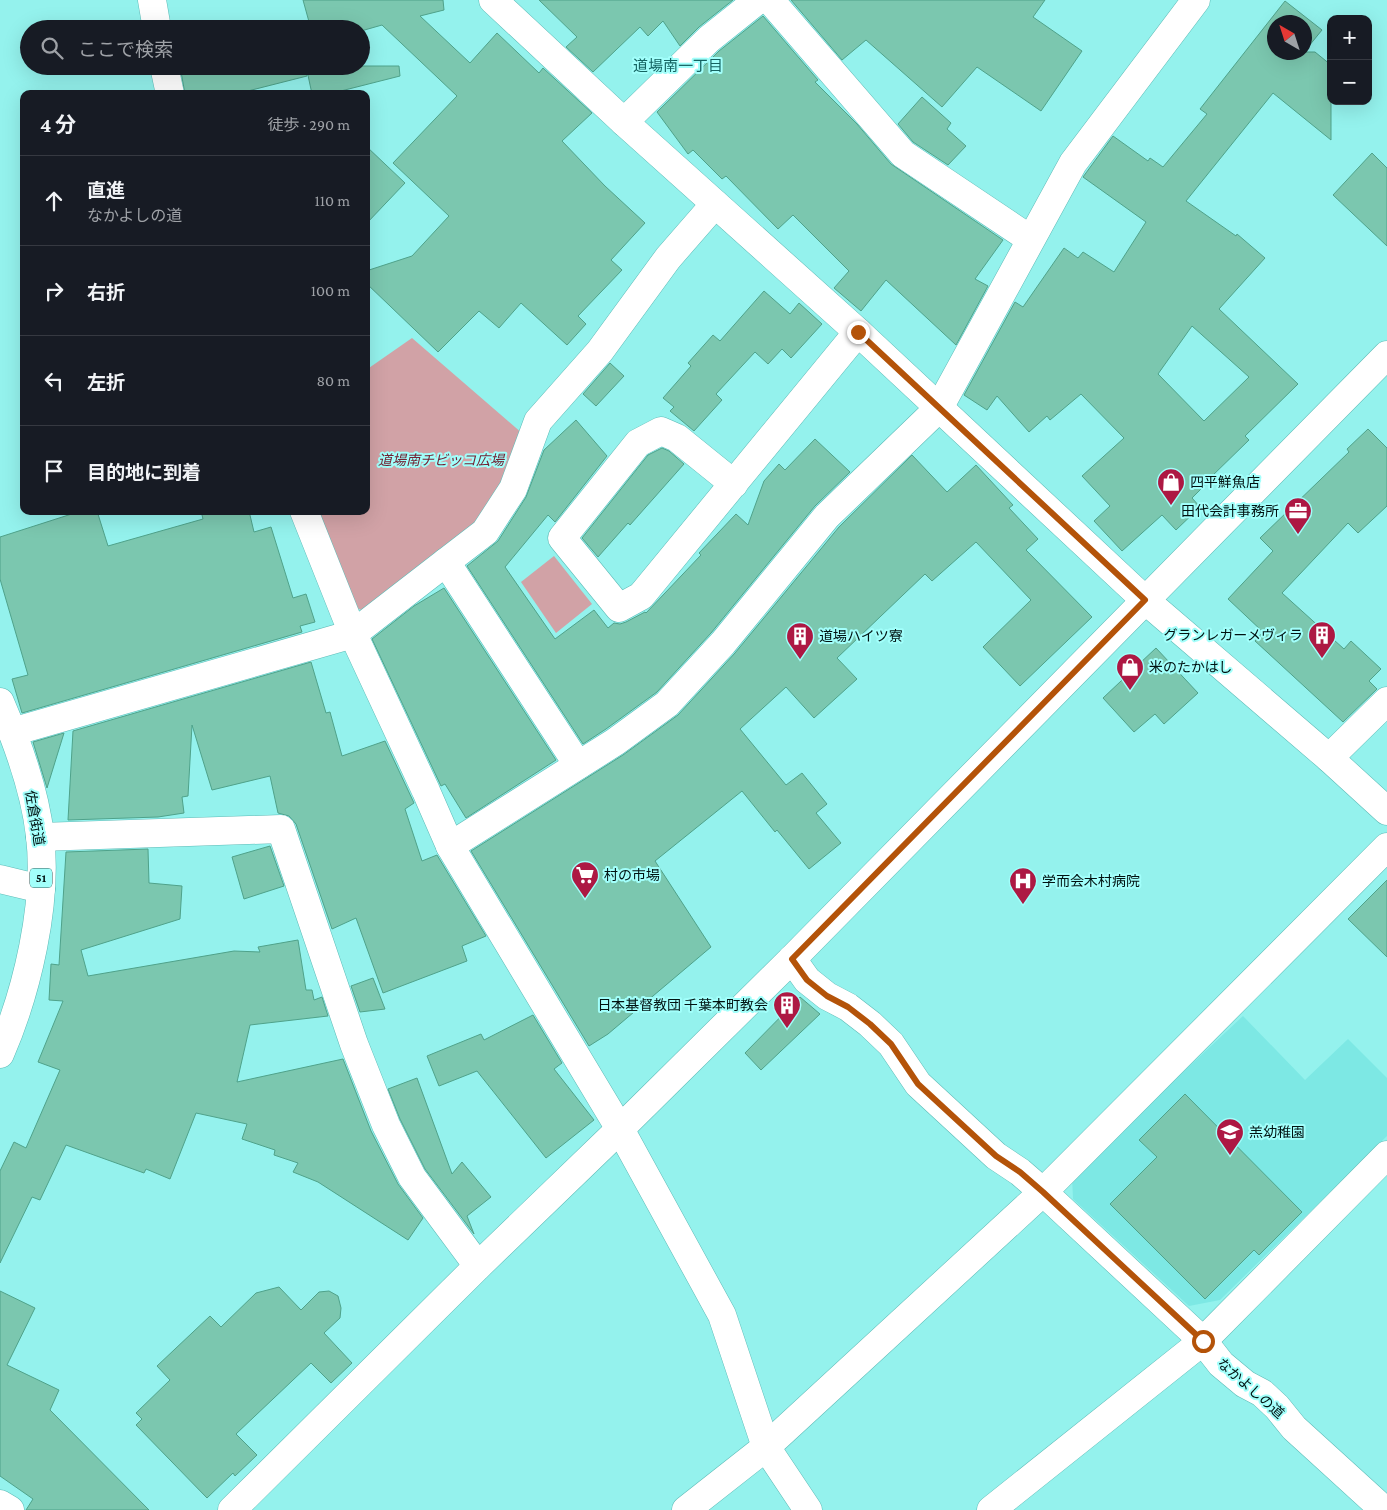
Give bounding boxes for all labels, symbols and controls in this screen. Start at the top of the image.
north arrow [1267,15,1312,60]
map controls [1327,15,1372,105]
button: + [1327,15,1372,60]
search box [20,20,370,75]
icon: search [38,34,66,62]
text: ここで検索 [78,39,173,60]
district label: 道場南一丁目 [633,58,723,74]
button: − [1327,60,1372,105]
text: 4 分 [40,113,76,137]
text: 徒歩 · 290 m [267,116,350,133]
text: 直進 [87,180,125,201]
icon: ahead [40,187,68,215]
text: 110 m [314,192,350,209]
text: なかよしの道 [87,207,182,224]
icon: right [40,277,68,305]
text: 右折 [87,282,125,303]
text: 100 m [311,282,350,299]
route end [847,321,870,344]
icon: left [40,367,68,395]
text: 左折 [87,372,125,393]
text: 80 m [316,372,350,389]
park label: 道場南チビッコ広場 [378,452,506,468]
icon: arrive [40,457,68,485]
text: 目的地に到着 [87,462,201,483]
shop icon: 四平鮮魚店 [1156,467,1186,506]
place label: 四平鮮魚店 [1190,474,1260,490]
office icon: 田代会計事務所 [1283,496,1313,535]
place label: 田代会計事務所 [1181,503,1279,519]
building icon: グランレガーメヴィラ [1307,620,1337,659]
building icon: 道場ハイツ寮 [785,621,815,660]
place label: グランレガーメヴィラ [1164,627,1303,643]
place label: 道場ハイツ寮 [819,628,903,644]
shop icon: 米のたかはし [1115,652,1145,691]
place label: 米のたかはし [1149,659,1232,675]
street label: 佐倉街道 [22,789,48,847]
supermarket icon: 村の市場 [570,860,600,899]
hospital icon: 学而会木村病院 [1008,866,1038,905]
place label: 村の市場 [604,867,660,883]
road number: 51 [30,868,52,888]
place label: 学而会木村病院 [1042,873,1140,889]
building icon: 日本基督教団 千葉本町教会 [772,990,802,1029]
place label: 日本基督教団 千葉本町教会 [597,997,768,1013]
school or university icon: 羔幼稚園 [1215,1117,1245,1156]
place label: 羔幼稚園 [1249,1124,1305,1140]
route start [1192,1330,1215,1353]
street label: なかよしの道 [1214,1355,1288,1421]

